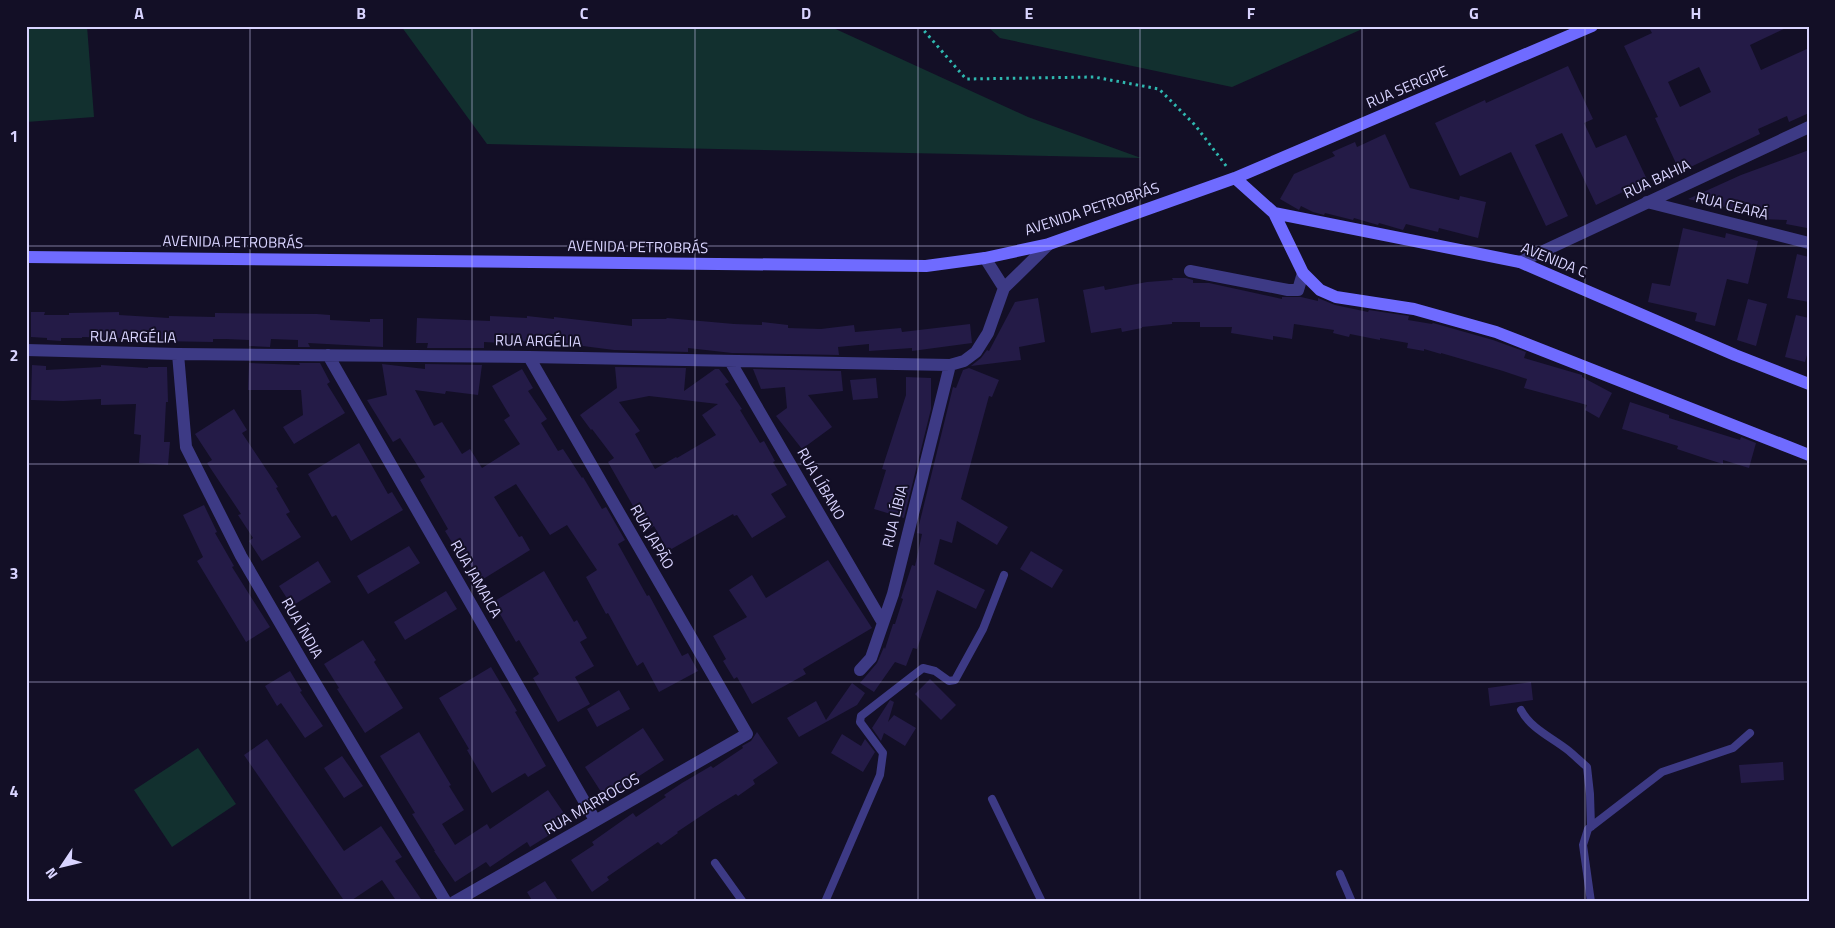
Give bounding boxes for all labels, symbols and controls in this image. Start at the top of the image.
text: A [134,1,144,25]
text: B [356,1,366,25]
text: C [580,1,589,25]
text: D [801,1,811,25]
text: E [1025,1,1034,25]
text: F [1247,1,1256,25]
text: G [1469,1,1479,25]
text: H [1691,1,1701,25]
street label: RUA SERGIPE [1362,59,1451,114]
text: 1 [10,124,18,148]
street label: RUA BAHIA [1619,153,1694,204]
street label: AVENIDA PETROBRÁS [1021,176,1162,241]
street label: RUA CEARÁ [1693,185,1771,226]
street label: AVENIDA PETROBRÁS [162,229,304,254]
street label: AVENIDA PETROBRÁS [567,234,709,259]
street label: AVENIDA C [1518,236,1591,283]
street label: RUA ARGÉLIA [90,324,177,349]
street label: RUA ARGÉLIA [495,328,582,353]
text: 2 [10,343,18,367]
street label: RUA LÍBANO [791,443,851,524]
street label: RUA LÍBIA [876,482,913,550]
street label: RUA JAPÃO [625,500,680,574]
street label: RUA JAMAICA [445,535,508,622]
text: 3 [10,561,18,585]
street label: RUA ÍNDIA [276,593,329,663]
street label: RUA MARROCOS [540,767,644,840]
text: 4 [10,779,19,803]
north arrow [38,840,88,890]
text: N [40,864,62,884]

